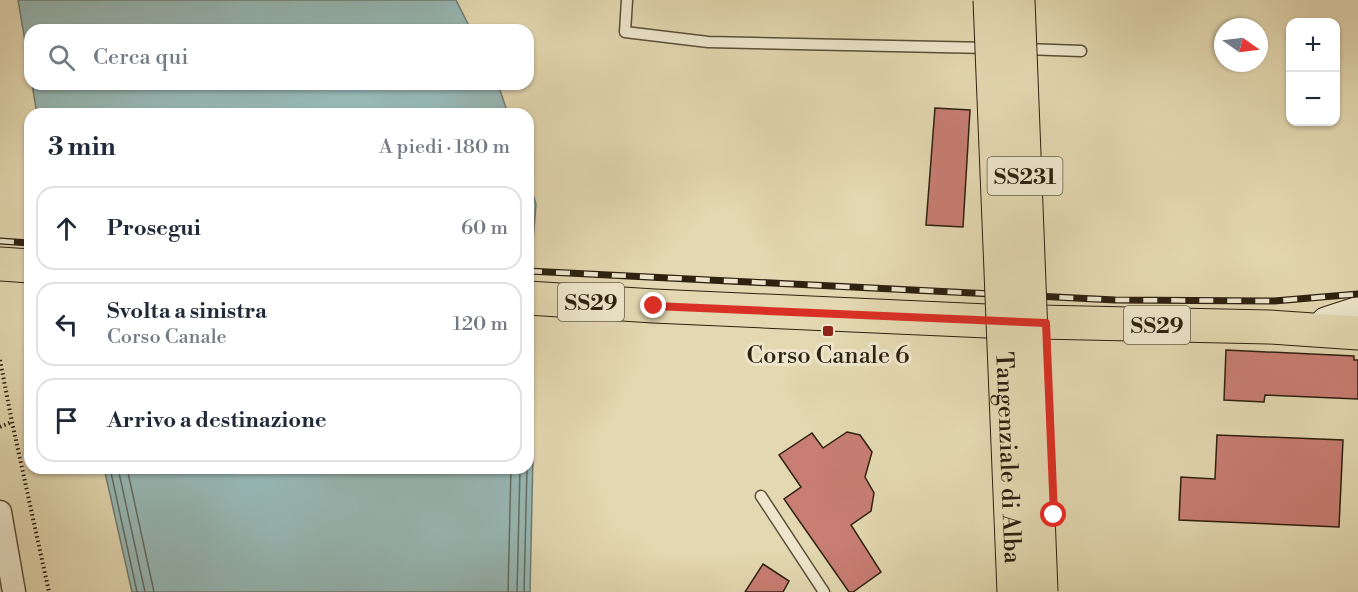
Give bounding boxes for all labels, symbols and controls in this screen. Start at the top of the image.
north arrow [1214,18,1268,72]
map controls [1286,18,1340,126]
button: + [1286,18,1340,72]
search box [24,24,534,90]
icon: search [45,41,78,74]
text: Cerca qui [93,44,189,71]
button: − [1286,72,1340,126]
text: 3 min [48,131,116,163]
text: A piedi · 180 m [379,135,510,160]
road number: SS231 [988,157,1062,195]
icon: ahead [50,212,83,245]
text: Prosegui [107,215,201,242]
text: 60 m [461,216,508,241]
road number: SS29 [558,283,624,321]
route end [640,292,666,318]
text: Svolta a sinistra [107,298,267,325]
road number: SS29 [1124,306,1190,344]
icon: left [50,308,83,341]
text: 120 m [453,312,508,337]
marker: Corso Canale 6 [821,324,835,338]
text: Corso Canale [107,325,227,350]
place label: Corso Canale 6 [746,341,910,371]
street label: Tangenziale di Alba [988,351,1027,565]
icon: arrive [50,404,83,437]
text: Arrivo a destinazione [107,407,327,434]
route start [1040,501,1066,527]

